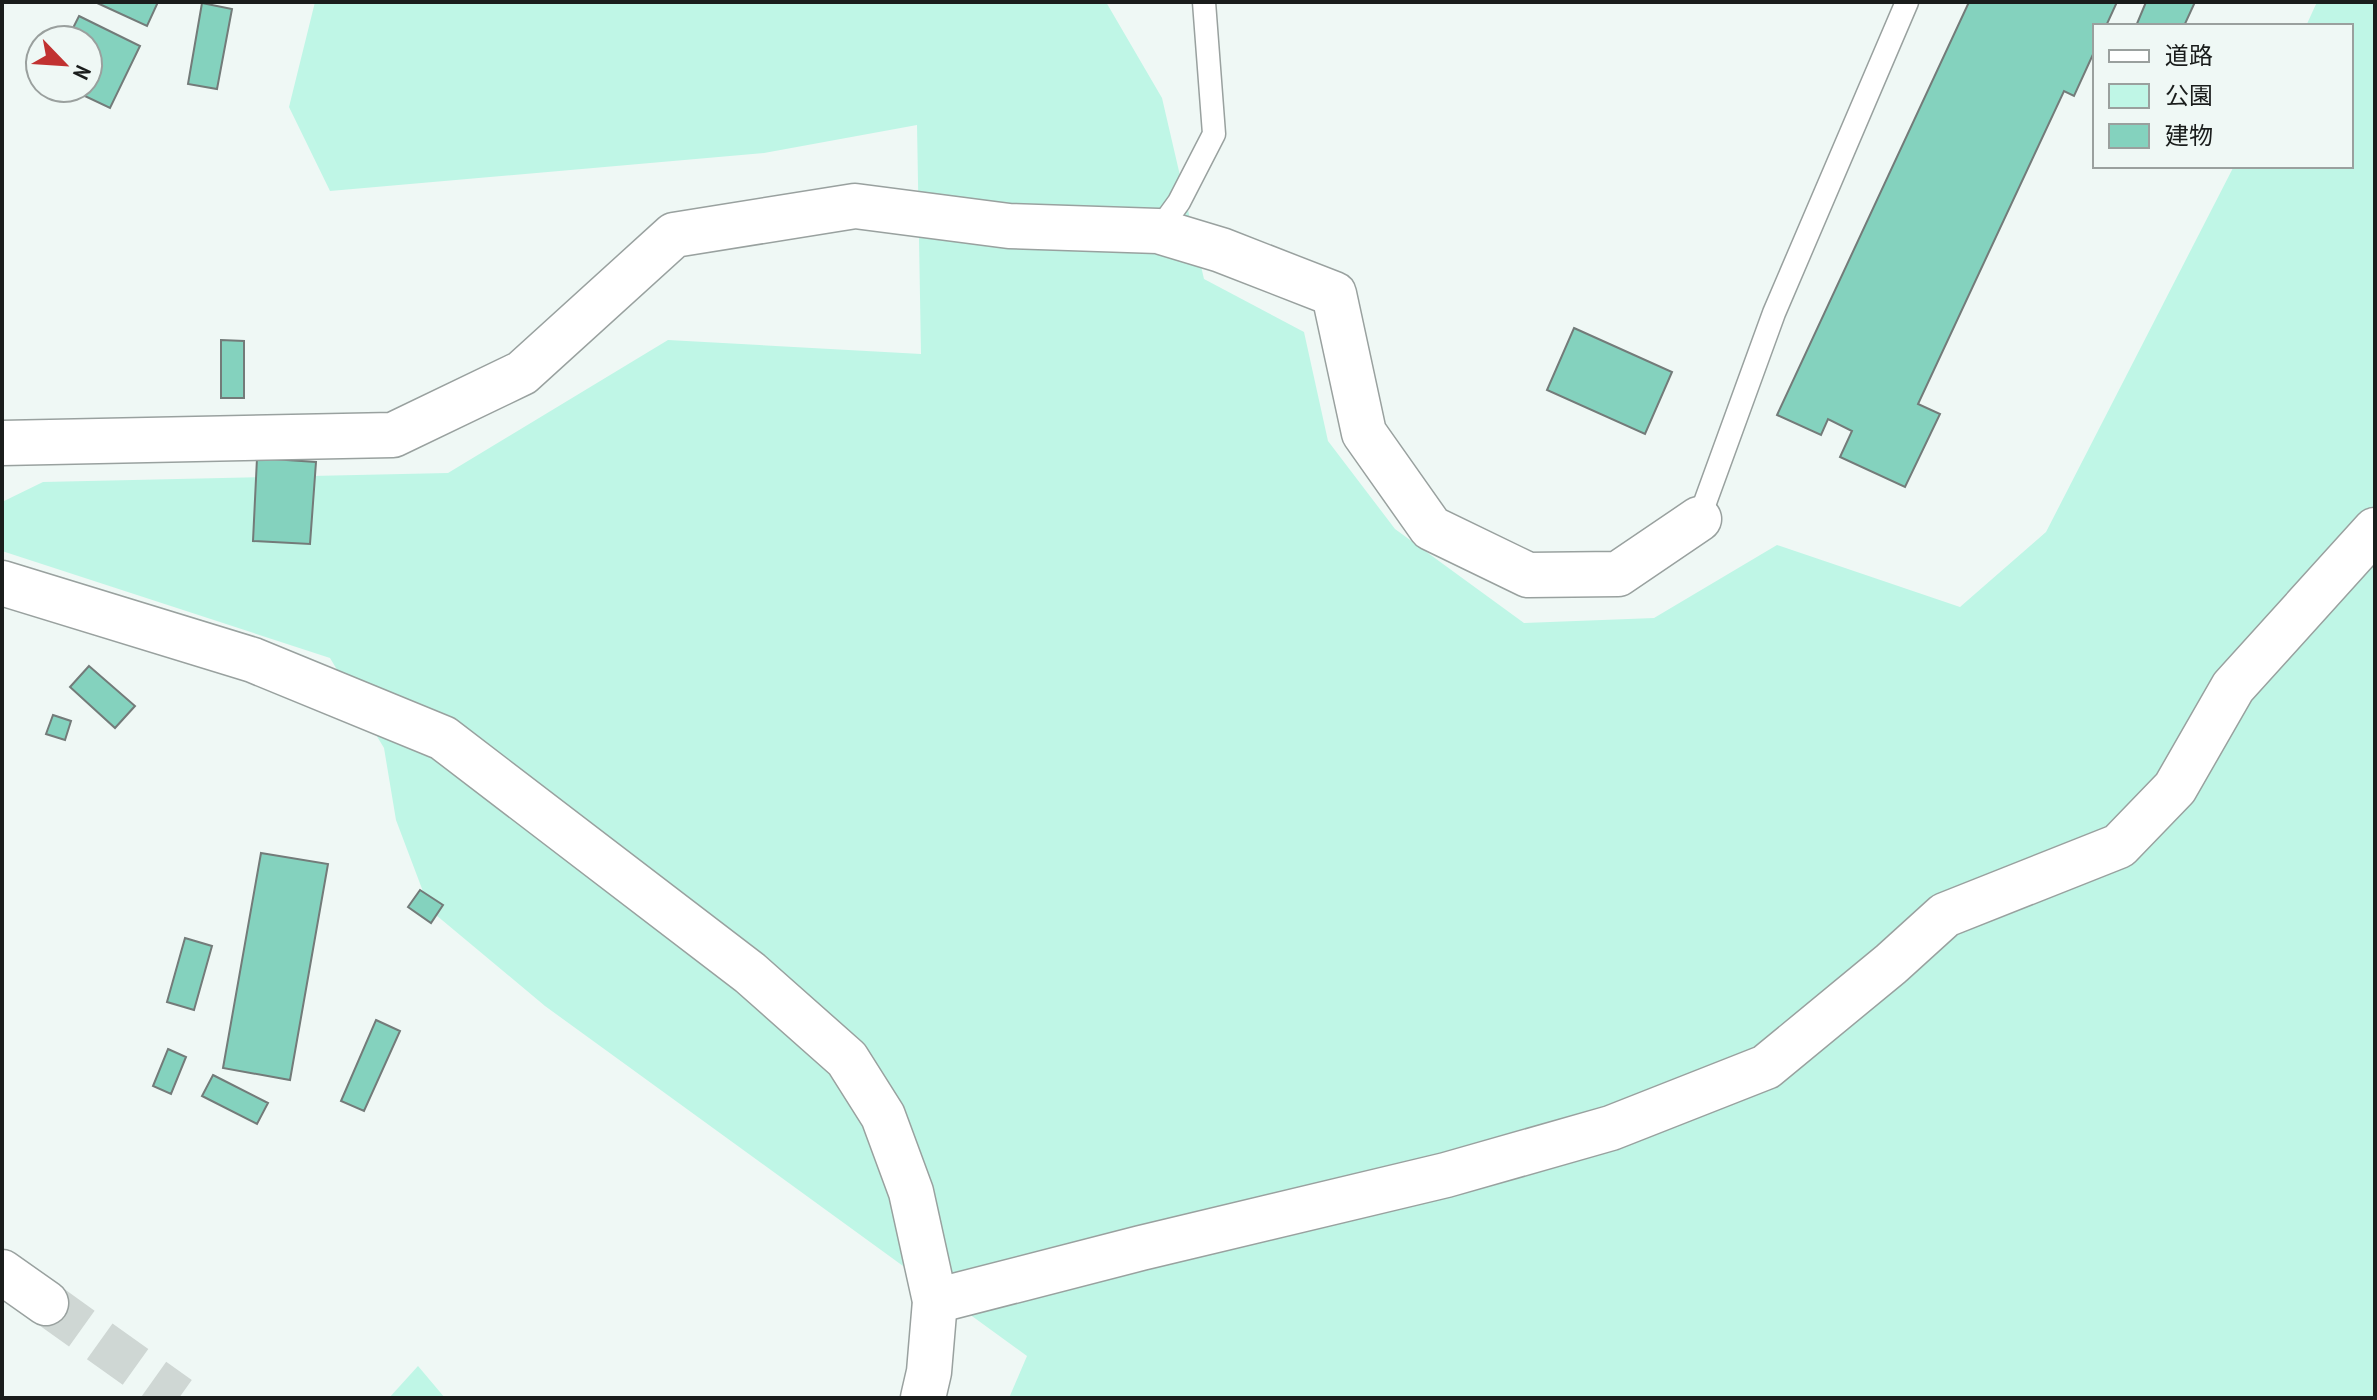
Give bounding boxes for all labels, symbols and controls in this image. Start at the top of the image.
north arrow [24,24,104,104]
legend [2093,24,2353,168]
text: 道路 [2165,40,2213,71]
text: N [67,61,97,84]
text: 公園 [2165,80,2213,111]
text: 建物 [2165,120,2213,151]

